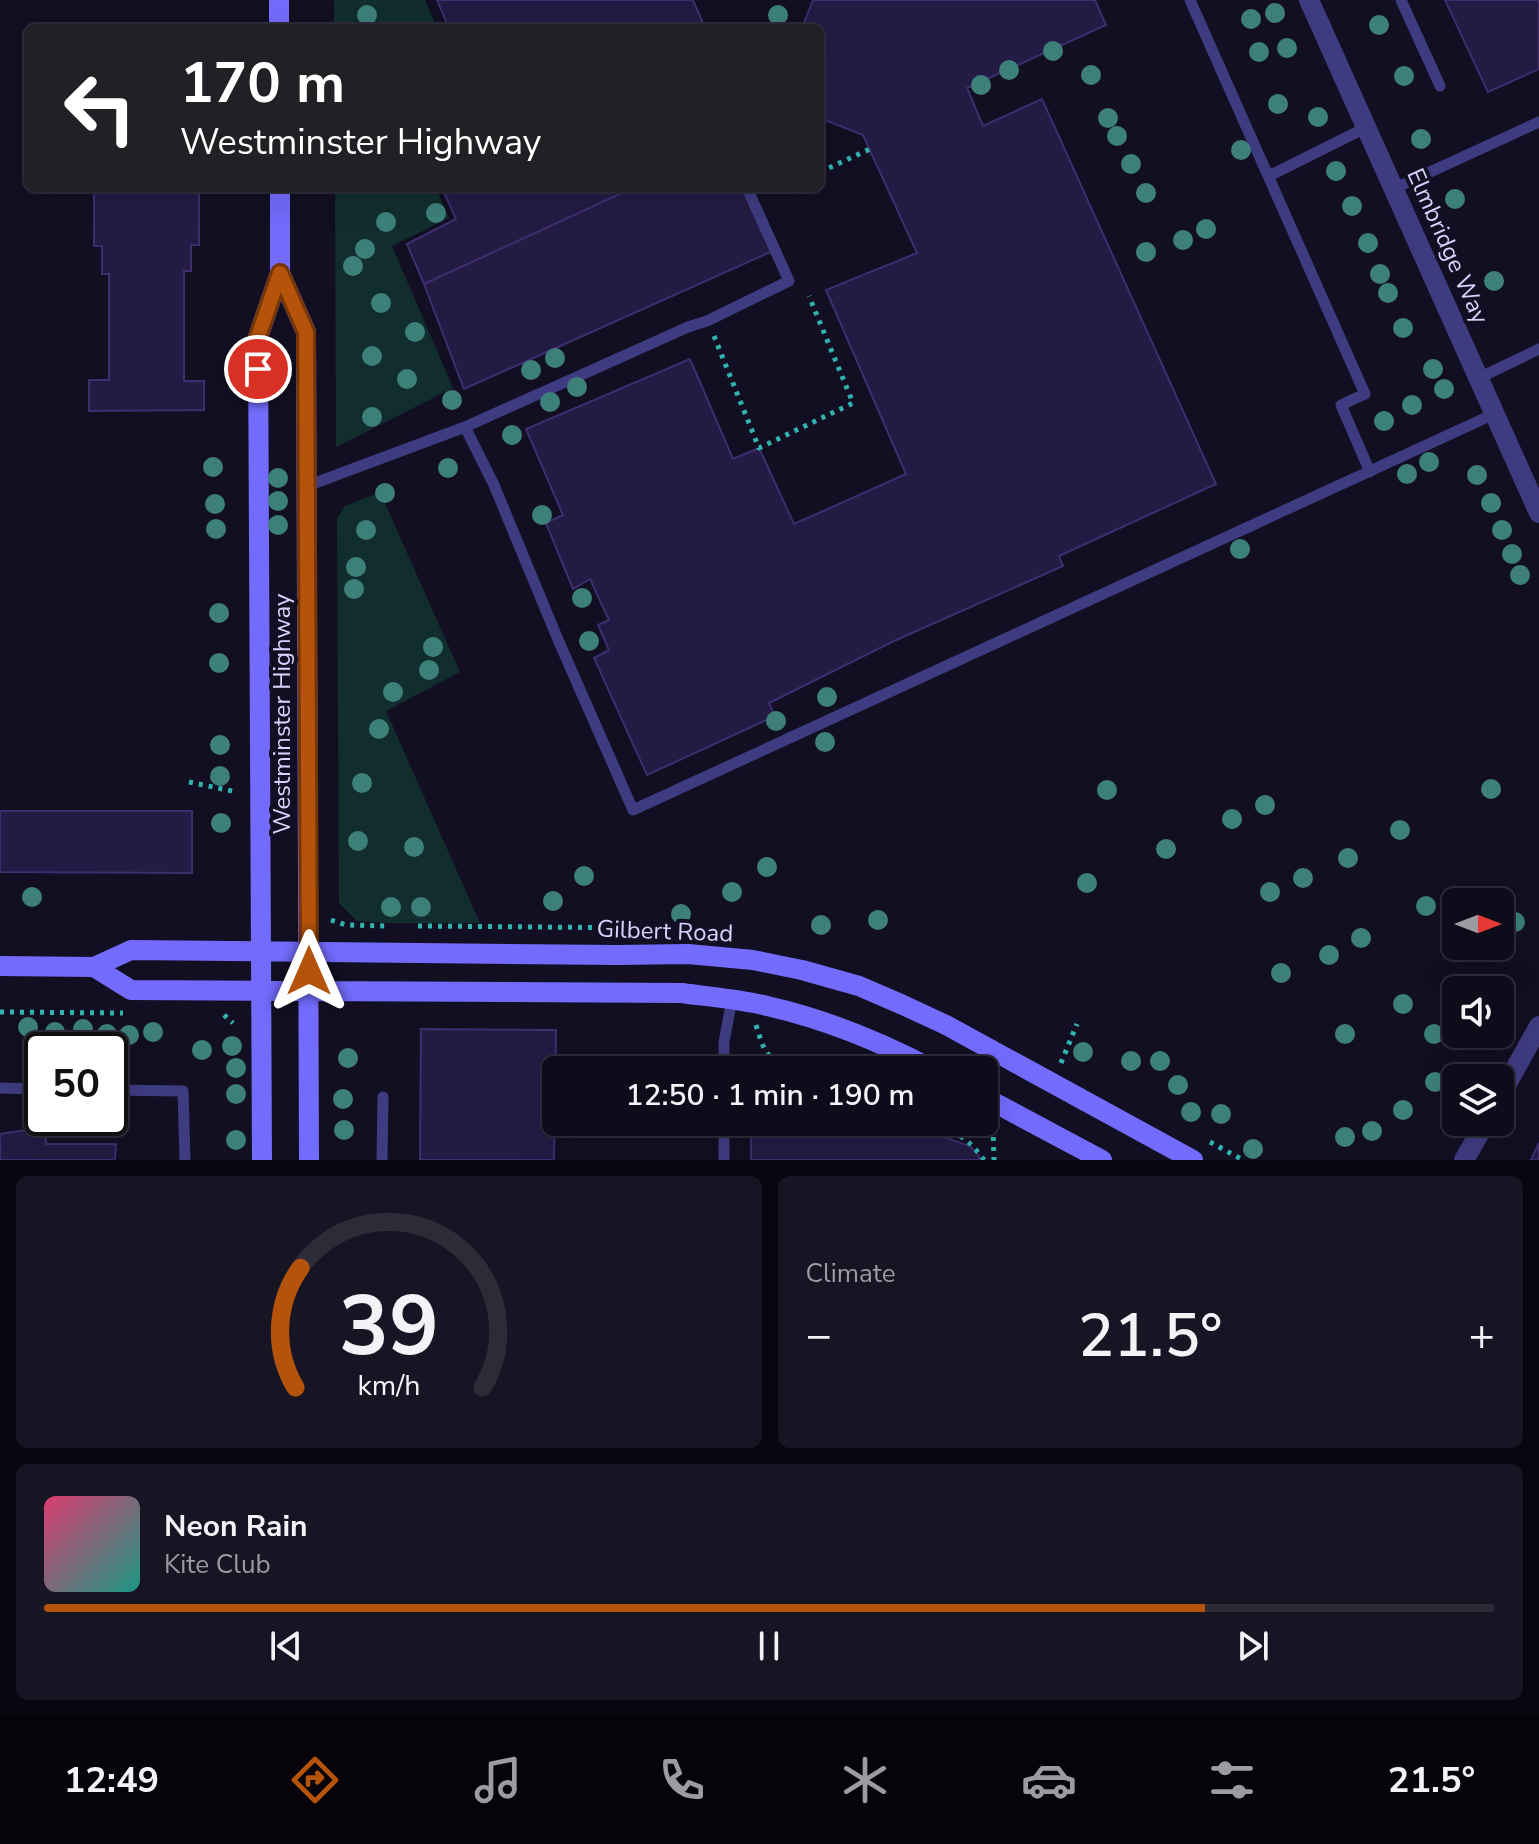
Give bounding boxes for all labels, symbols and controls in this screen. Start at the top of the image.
text: 170 m [180,45,345,122]
icon: left [48,56,152,160]
text: Westminster Highway [180,118,541,167]
street label: Elmbridge Way [1399,163,1497,329]
pin [224,335,292,403]
icon: arrive [236,347,280,391]
street label: Westminster Highway [266,593,298,834]
north arrow [1442,888,1514,960]
map controls [1442,888,1514,1136]
street label: Gilbert Road [596,913,734,949]
position arrow [267,929,351,1013]
button: sound [1442,976,1514,1048]
speed limit sign: 50 [24,1032,128,1136]
button: layers [1442,1064,1514,1136]
text: 12:50 · 1 min · 190 m [625,1075,915,1116]
text: Climate [806,1256,896,1291]
text: 39 [339,1270,439,1383]
text: 21.5° [1078,1295,1223,1377]
text: − [806,1306,832,1366]
text: + [1469,1306,1495,1366]
text: km/h [357,1366,420,1405]
text: Neon Rain [164,1506,308,1547]
text: Kite Club [164,1547,271,1582]
icon: previous [264,1624,308,1668]
icon: pause [747,1624,791,1668]
icon: next [1231,1624,1275,1668]
icon: directions [287,1752,343,1808]
icon: music [470,1752,526,1808]
icon: phone [654,1752,710,1808]
icon: climate [837,1752,893,1808]
icon: car [1021,1752,1077,1808]
icon: filters [1204,1752,1260,1808]
text: 12:49 [64,1756,159,1805]
text: 21.5° [1388,1756,1475,1805]

